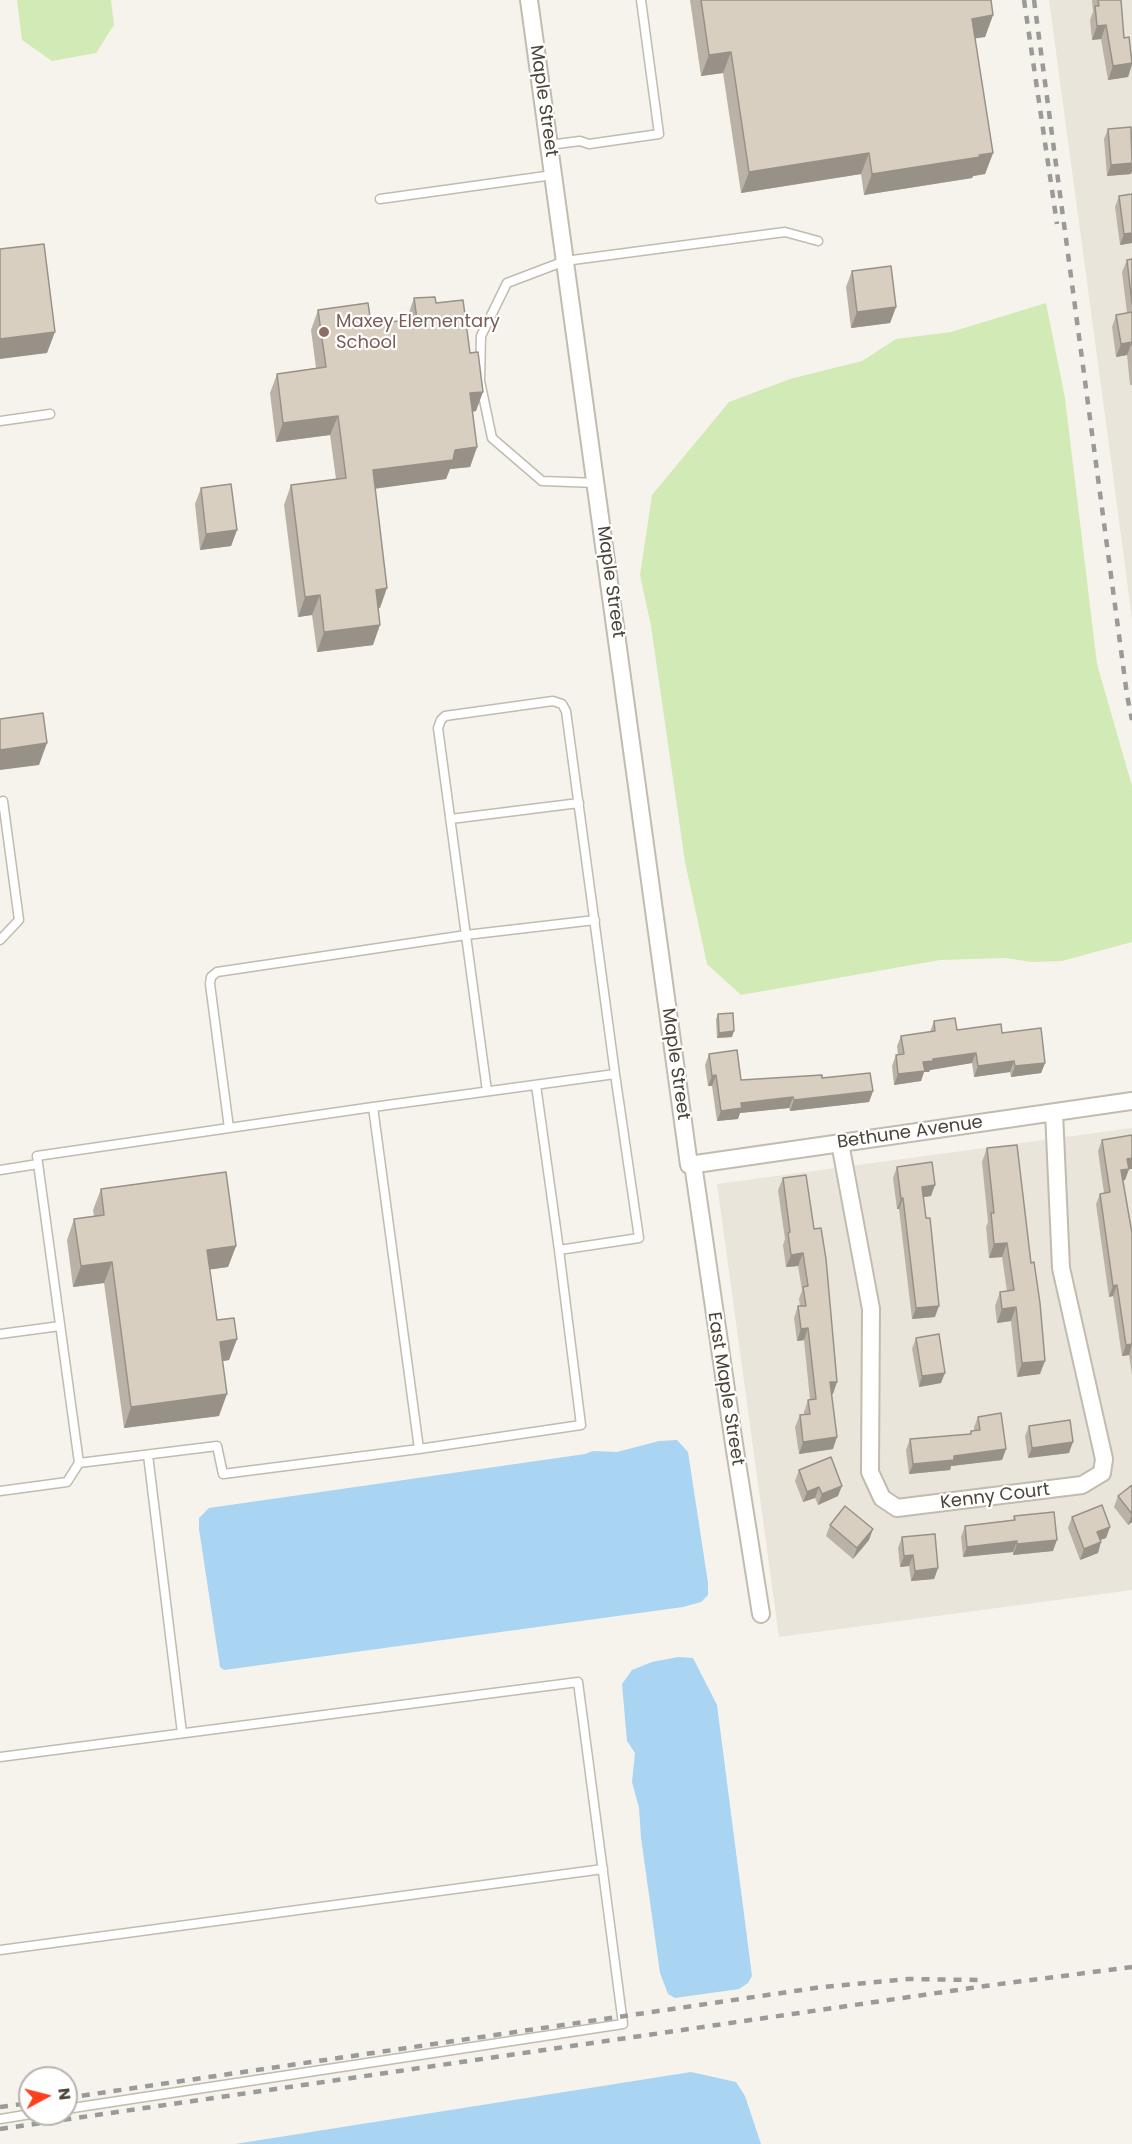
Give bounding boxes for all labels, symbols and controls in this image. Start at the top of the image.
street label: Maple Street [524,44,562,158]
place label: Maxey Elementary School [336,311,500,354]
marker: Maxey Elementary School [317,325,331,339]
street label: Maple Street [591,525,629,639]
street label: Maple Street [656,1007,694,1121]
street label: Bethune Avenue [836,1112,984,1154]
street label: East Maple Street [702,1311,748,1467]
street label: Kenny Court [939,1480,1051,1514]
north arrow [18,2066,78,2126]
text: N [52,2087,77,2101]

